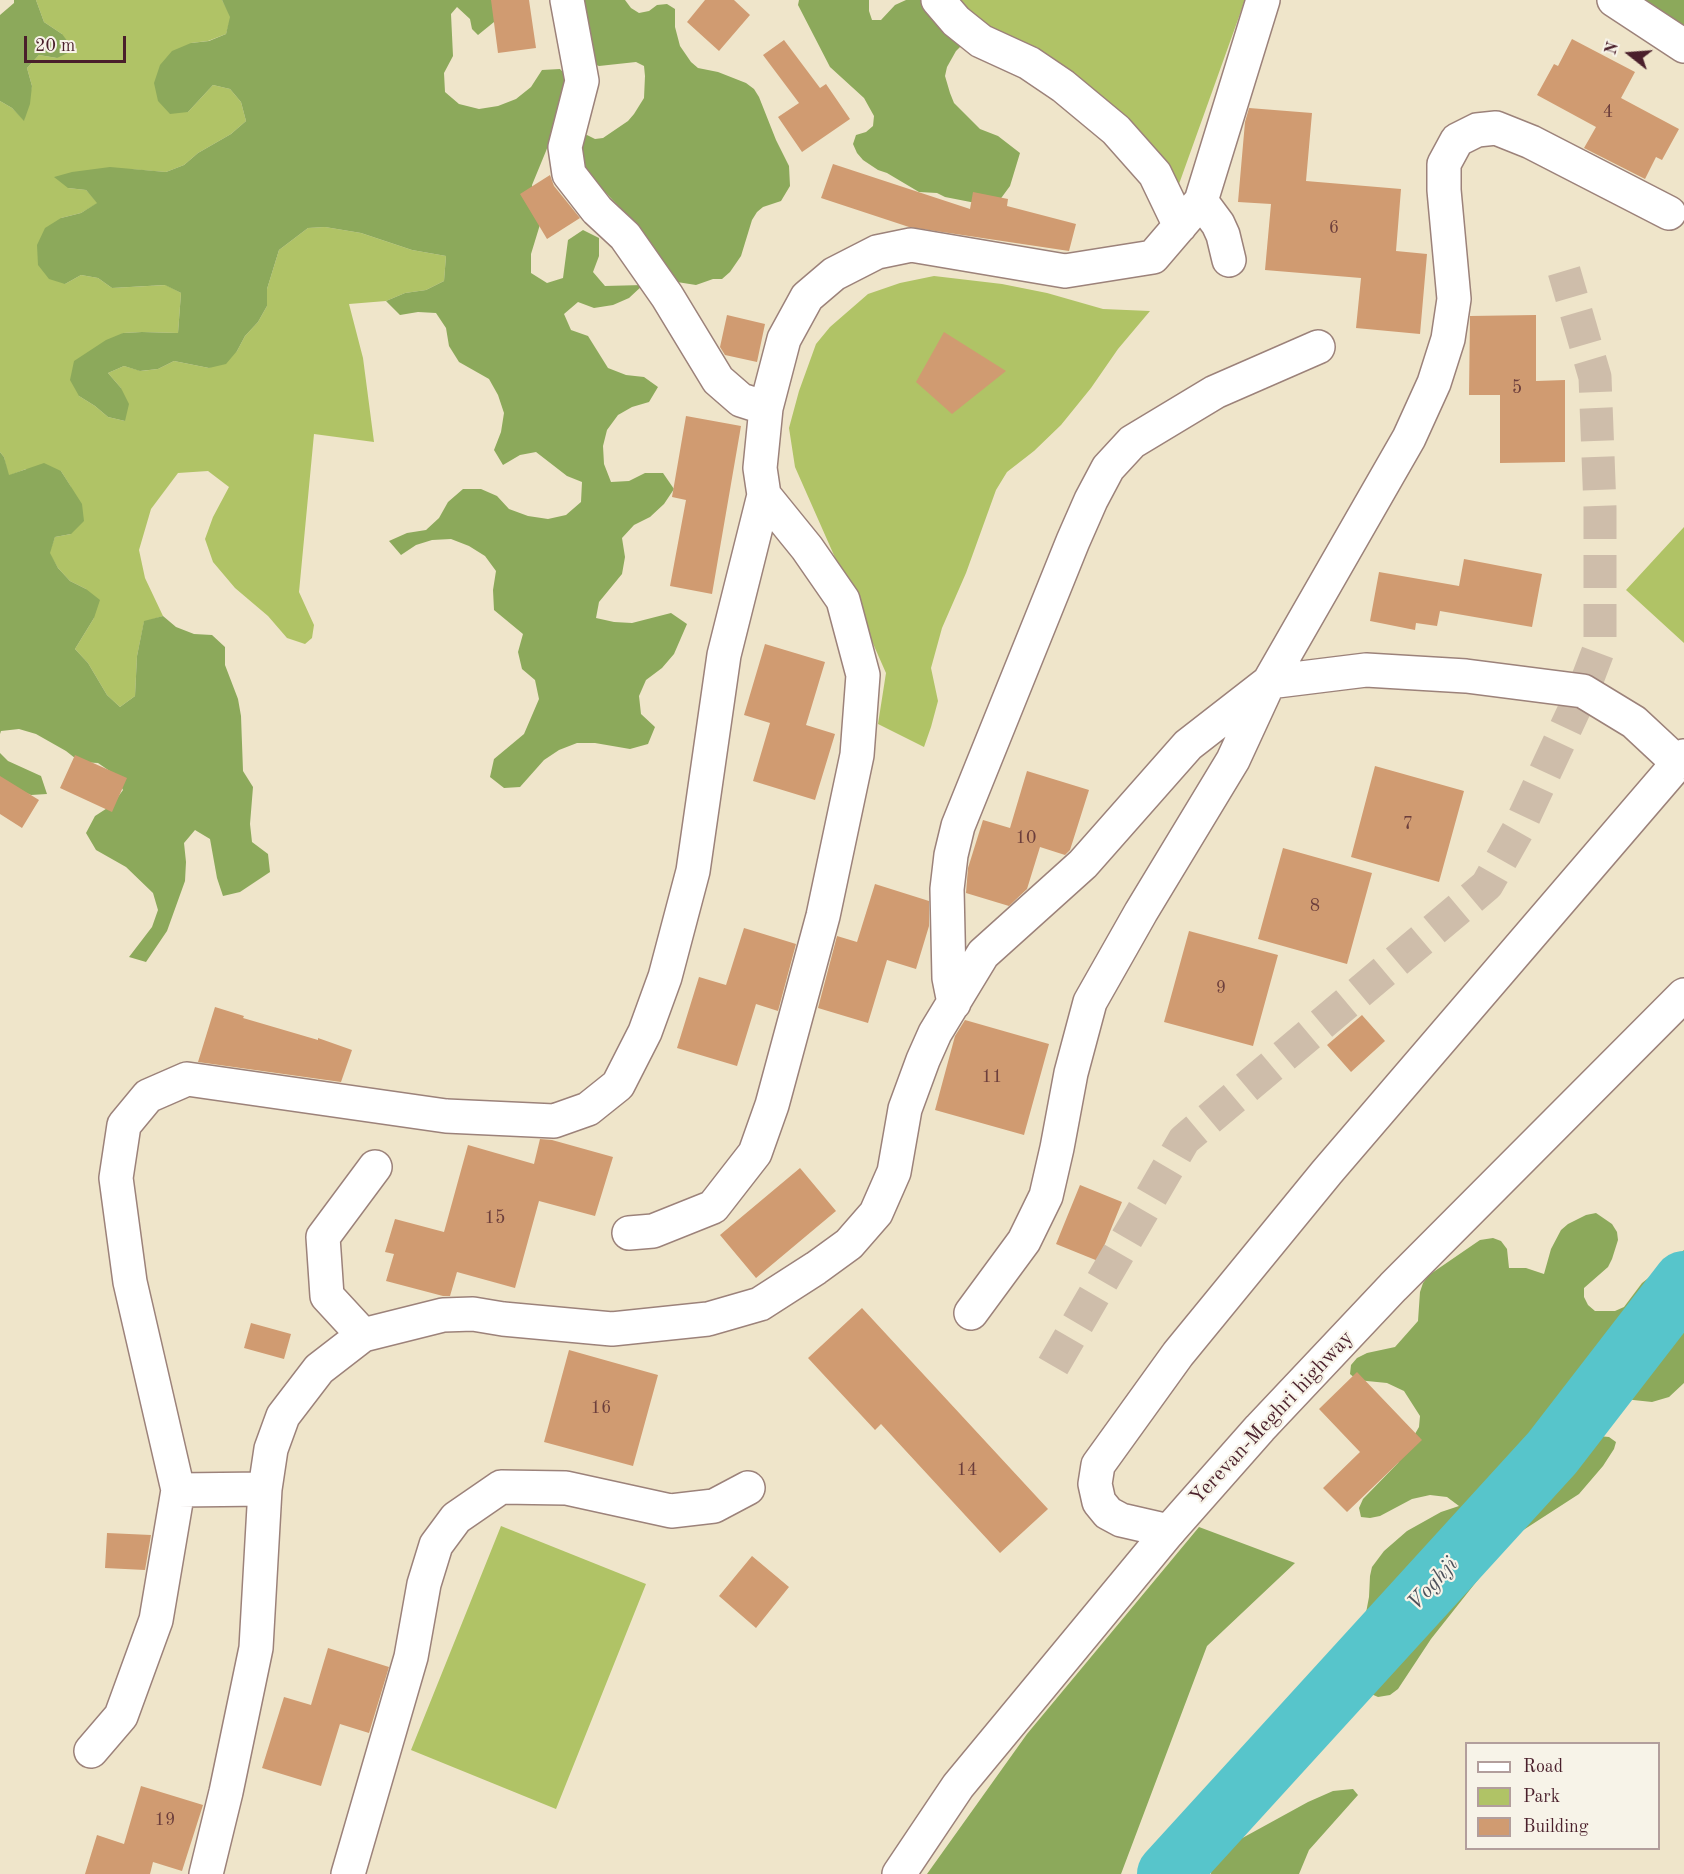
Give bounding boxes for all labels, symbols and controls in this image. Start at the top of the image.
scale bar [27,24,129,62]
north arrow [1600,24,1660,84]
text: 20 m [35,37,75,55]
text: N [1603,41,1622,57]
house number: 4 [1603,101,1613,123]
house number: 6 [1329,217,1339,239]
house number: 5 [1512,377,1522,399]
house number: 7 [1403,813,1413,835]
house number: 10 [1016,827,1036,849]
house number: 8 [1310,895,1320,917]
house number: 9 [1216,977,1226,999]
house number: 11 [982,1066,1002,1088]
house number: 15 [485,1207,505,1229]
street label: Yerevan-Meghri highway [1185,1326,1359,1510]
house number: 16 [591,1397,611,1419]
house number: 14 [957,1459,977,1481]
water label: Voghji [1402,1552,1464,1616]
legend [1465,1742,1660,1850]
text: Road [1523,1758,1563,1776]
text: Park [1523,1788,1560,1806]
house number: 19 [155,1809,175,1831]
text: Building [1523,1818,1588,1836]

